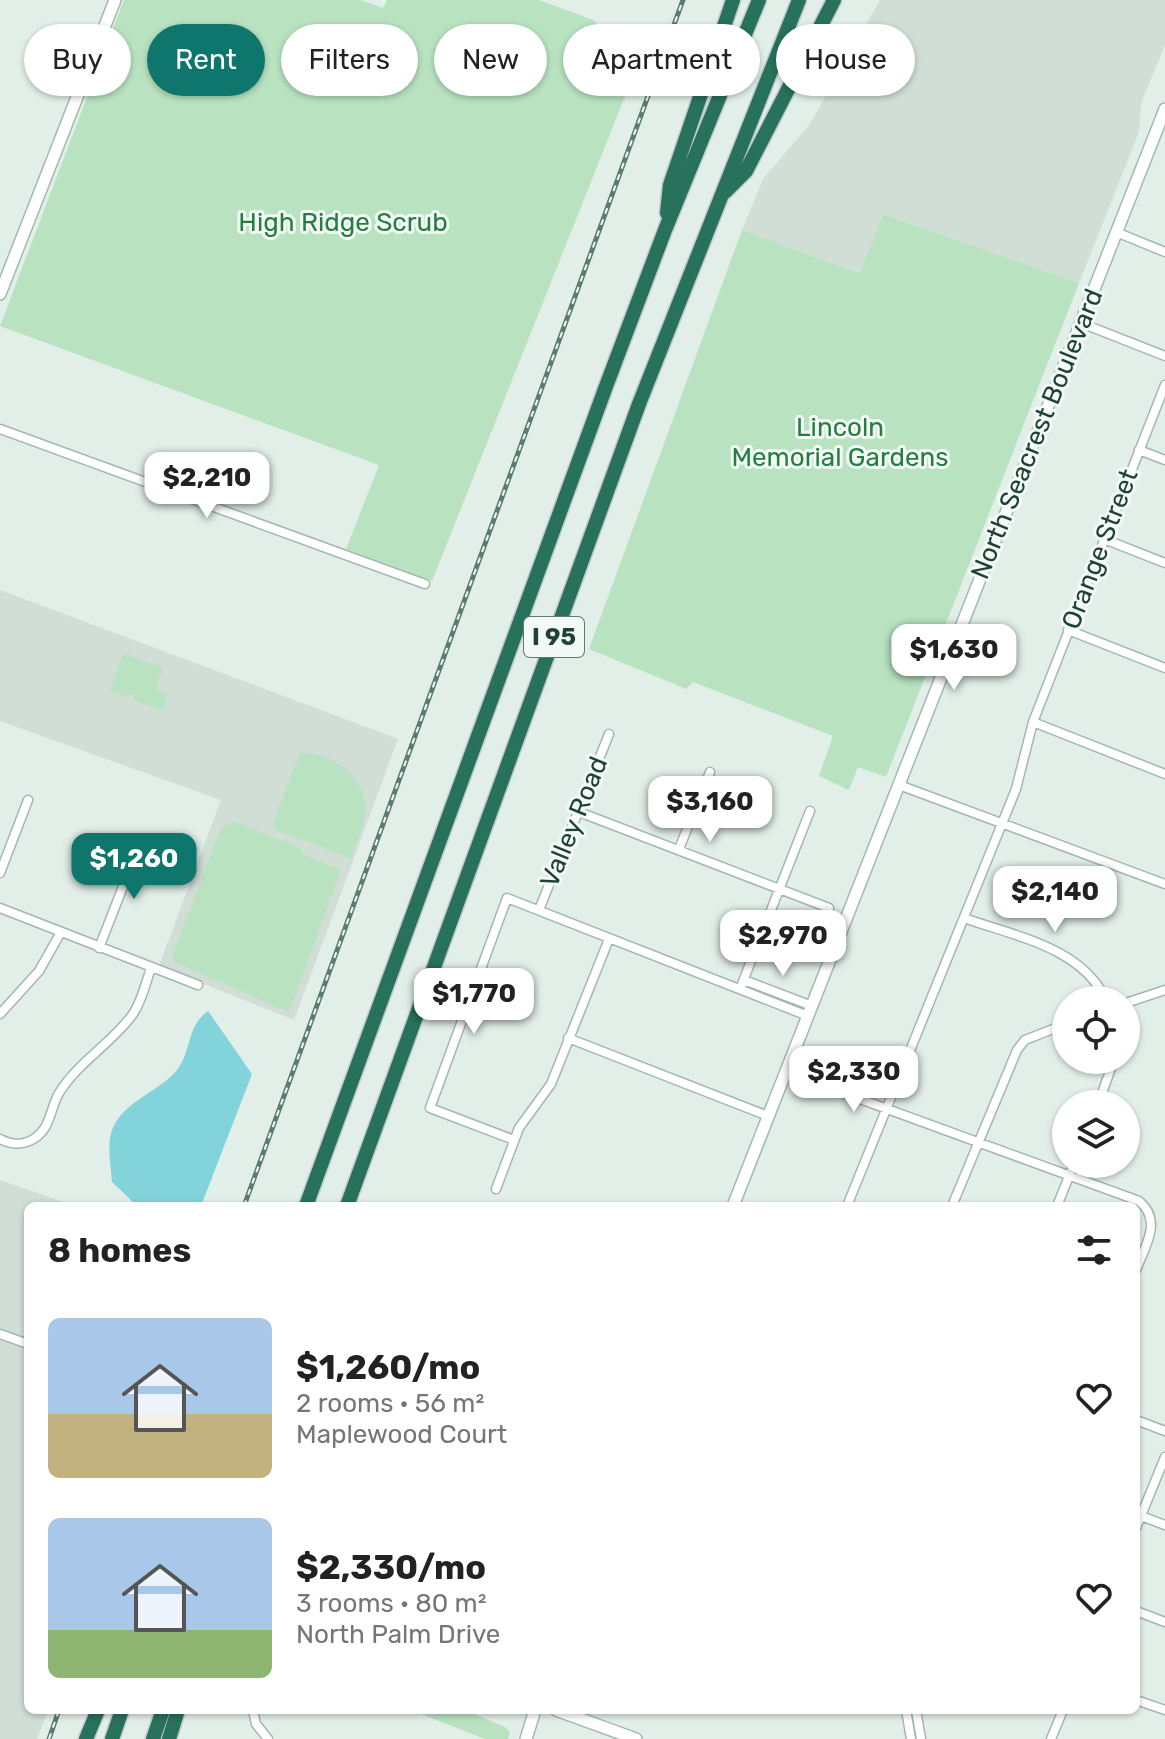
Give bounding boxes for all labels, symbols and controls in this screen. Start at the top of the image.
chip: Buy [24,24,131,96]
chip: Rent [147,24,265,96]
chip: Filters [281,24,418,96]
chip: New [434,24,547,96]
chip: Apartment [563,24,760,96]
chip: House [776,24,915,96]
park label: High Ridge Scrub [238,207,448,238]
street label: North Seacrest Boulevard [965,284,1109,584]
park label: Lincoln Memorial Gardens [731,412,949,473]
pin: $2,210 [142,452,272,520]
text: $2,210 [163,462,252,493]
street label: Orange Street [1055,465,1145,633]
road number: I 95 [524,617,584,657]
pin: $1,630 [889,624,1019,692]
text: $1,630 [909,634,999,665]
street label: Valley Road [534,752,614,892]
pin: $3,160 [645,776,775,844]
text: $3,160 [666,786,754,817]
pin: $1,260 [69,833,199,901]
text: $1,260 [89,843,179,874]
pin: $2,140 [990,866,1120,934]
text: $2,140 [1011,876,1099,907]
pin: $2,970 [718,910,848,978]
text: $2,970 [738,920,828,951]
pin: $1,770 [409,968,539,1036]
text: $1,770 [432,978,516,1009]
map controls [1052,986,1140,1178]
button: locate [1052,986,1140,1074]
pin: $2,330 [789,1046,919,1114]
text: $2,330 [807,1056,901,1087]
button: layers [1052,1090,1140,1178]
icon: filters [1072,1228,1116,1272]
text: 8 homes [48,1230,191,1271]
text: $1,260/mo [296,1347,480,1388]
icon: home [112,1350,208,1446]
icon: heart [1072,1376,1116,1420]
text: 2 rooms · 56 m² [296,1388,484,1419]
text: Maplewood Court [296,1419,507,1450]
text: $2,330/mo [296,1547,486,1588]
icon: home [112,1550,208,1646]
icon: heart [1072,1576,1116,1620]
text: 3 rooms · 80 m² [296,1588,487,1619]
text: North Palm Drive [296,1619,500,1650]

